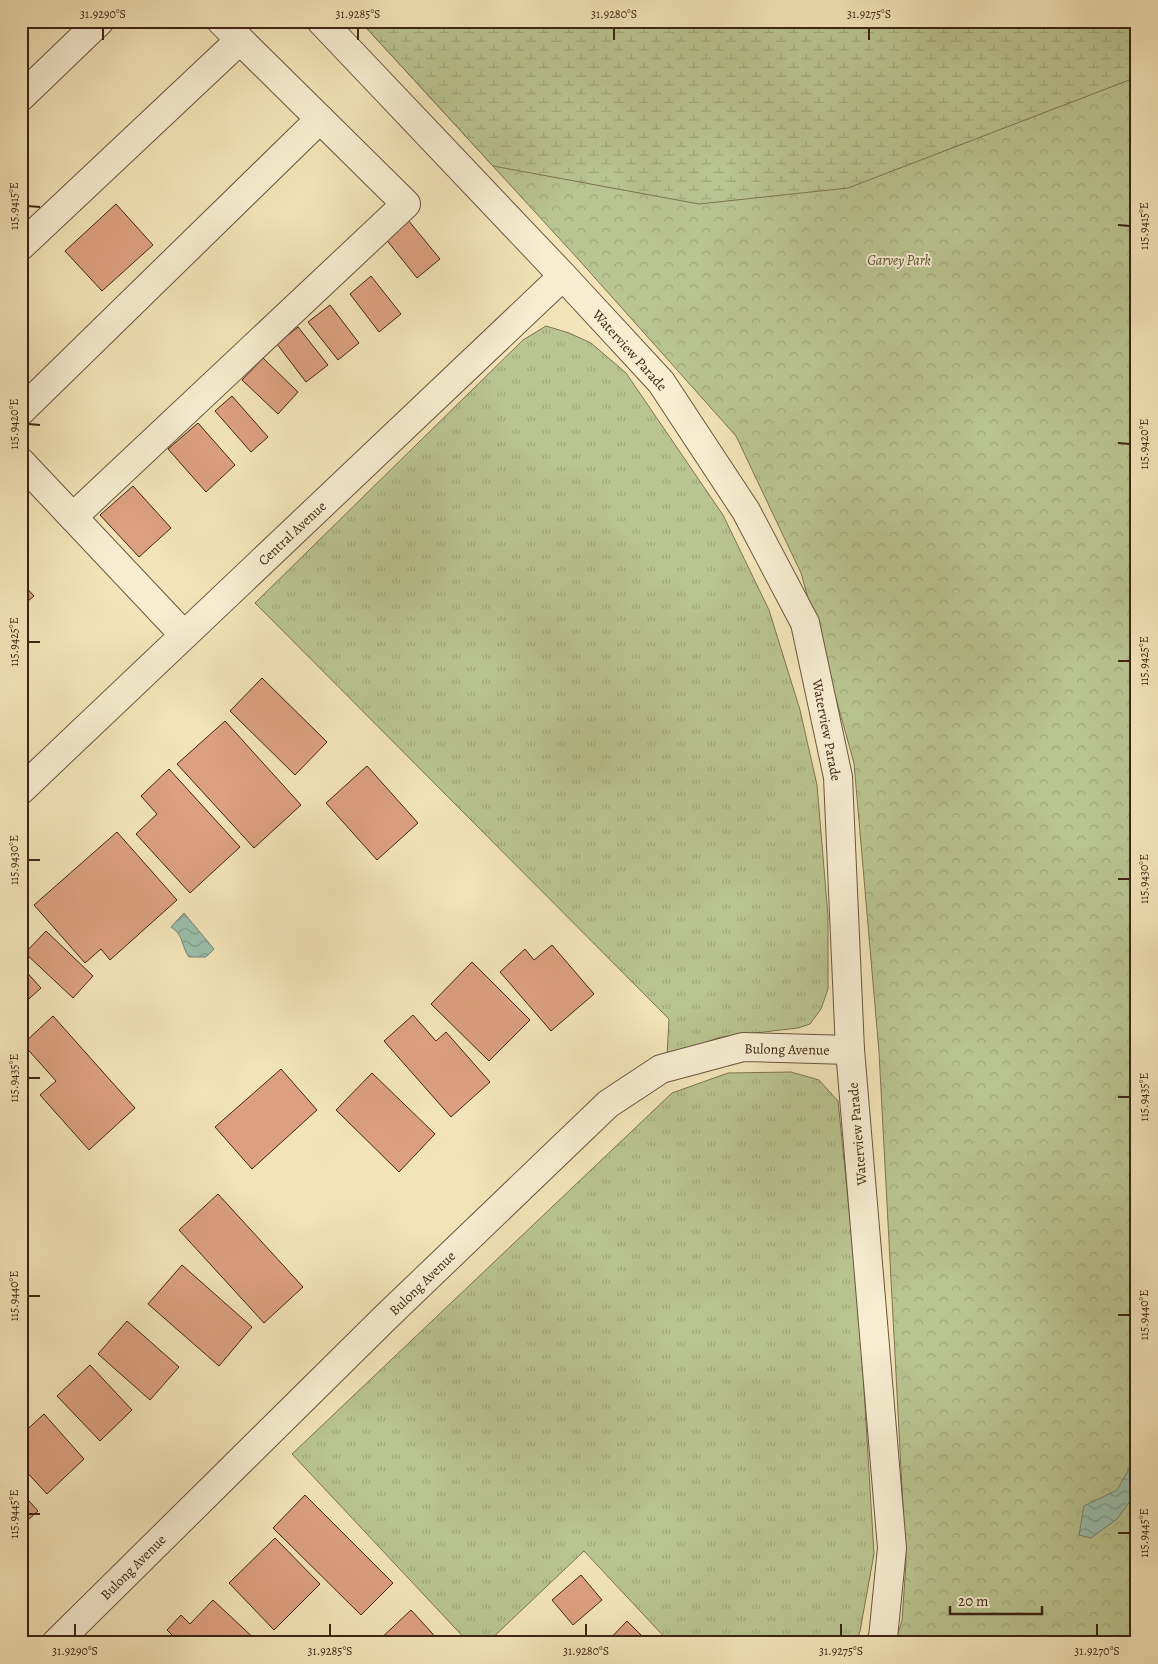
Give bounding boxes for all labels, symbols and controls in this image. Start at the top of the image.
text: 31.9290°S [80,6,126,22]
text: 31.9285°S [336,6,380,22]
text: 31.9280°S [591,6,637,22]
text: 31.9275°S [847,6,891,22]
text: 115.9415°E [6,182,22,230]
text: 115.9415°E [1136,202,1152,250]
park label: Garvey Park [867,251,931,270]
street label: Waterview Parade [587,305,671,395]
text: 115.9420°E [6,399,22,449]
text: 115.9420°E [1136,419,1152,469]
street label: Central Avenue [254,497,331,570]
text: 115.9425°E [6,617,22,667]
text: 115.9425°E [1136,636,1152,686]
street label: Waterview Parade [807,676,846,783]
text: 115.9430°E [6,835,22,885]
text: 115.9430°E [1136,854,1152,904]
street label: Bulong Avenue [744,1039,830,1060]
text: 115.9435°E [6,1054,22,1102]
text: 115.9435°E [1136,1073,1152,1121]
street label: Waterview Parade [844,1082,872,1187]
street label: Bulong Avenue [385,1247,460,1320]
text: 115.9440°E [6,1271,22,1321]
text: 115.9440°E [1136,1290,1152,1340]
text: 115.9445°E [6,1489,22,1539]
text: 115.9445°E [1136,1508,1152,1558]
street label: Bulong Avenue [96,1530,170,1604]
scale bar [950,1584,1043,1616]
text: 20 m [958,1591,989,1611]
text: 31.9290°S [52,1643,98,1659]
text: 31.9285°S [308,1643,352,1659]
text: 31.9280°S [563,1643,609,1659]
text: 31.9275°S [819,1643,863,1659]
text: 31.9270°S [1074,1643,1120,1659]

